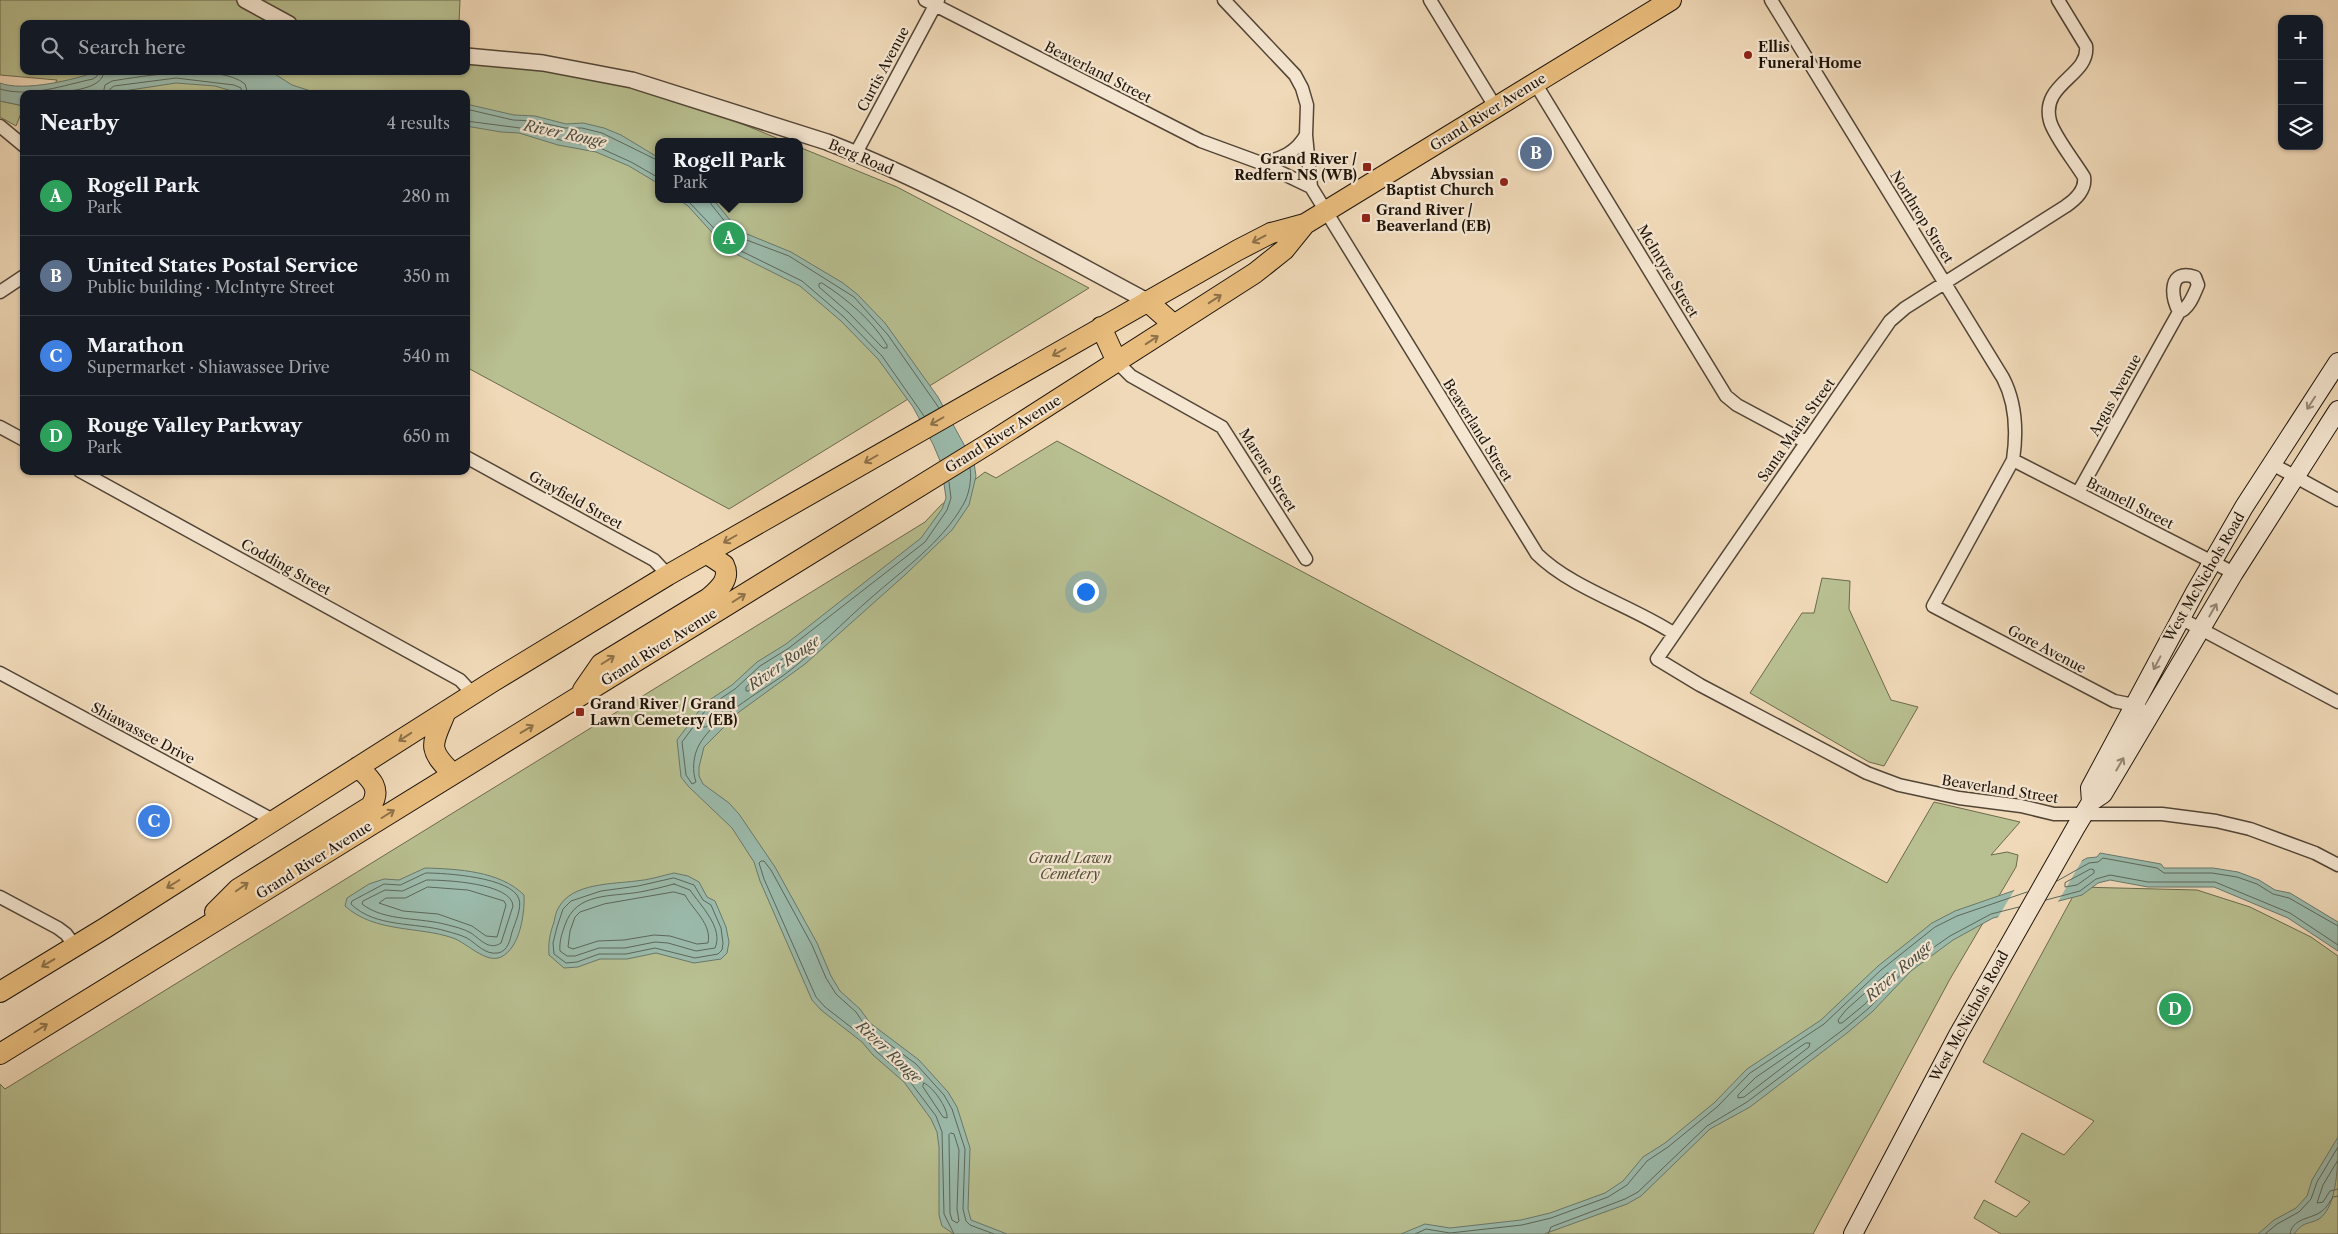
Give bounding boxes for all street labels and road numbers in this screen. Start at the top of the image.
street label: Curtis Avenue [853,23,913,115]
street label: Beaverland Street [1041,37,1155,107]
street label: Grand River Avenue [1427,69,1549,155]
street label: Berg Road [826,135,897,179]
street label: Northrop Street [1886,167,1958,267]
street label: McIntyre Street [1633,221,1703,321]
street label: Argus Avenue [2085,351,2145,440]
street label: Beaverland Street [1439,375,1517,485]
street label: Santa Maria Street [1753,375,1839,485]
street label: Grand River Avenue [942,391,1064,477]
street label: Marene Street [1235,425,1301,515]
street label: Grayfield Street [526,467,626,533]
street label: Bramell Street [2083,473,2177,533]
street label: West McNichols Road [2159,509,2249,646]
street label: Codding Street [238,535,334,599]
street label: Grand River Avenue [598,604,720,690]
street label: Gore Avenue [2005,621,2089,677]
street label: Shiawassee Drive [88,698,198,768]
street label: Beaverland Street [1940,771,2060,807]
street label: Grand River Avenue [253,817,375,903]
street label: West McNichols Road [1925,947,2013,1085]

